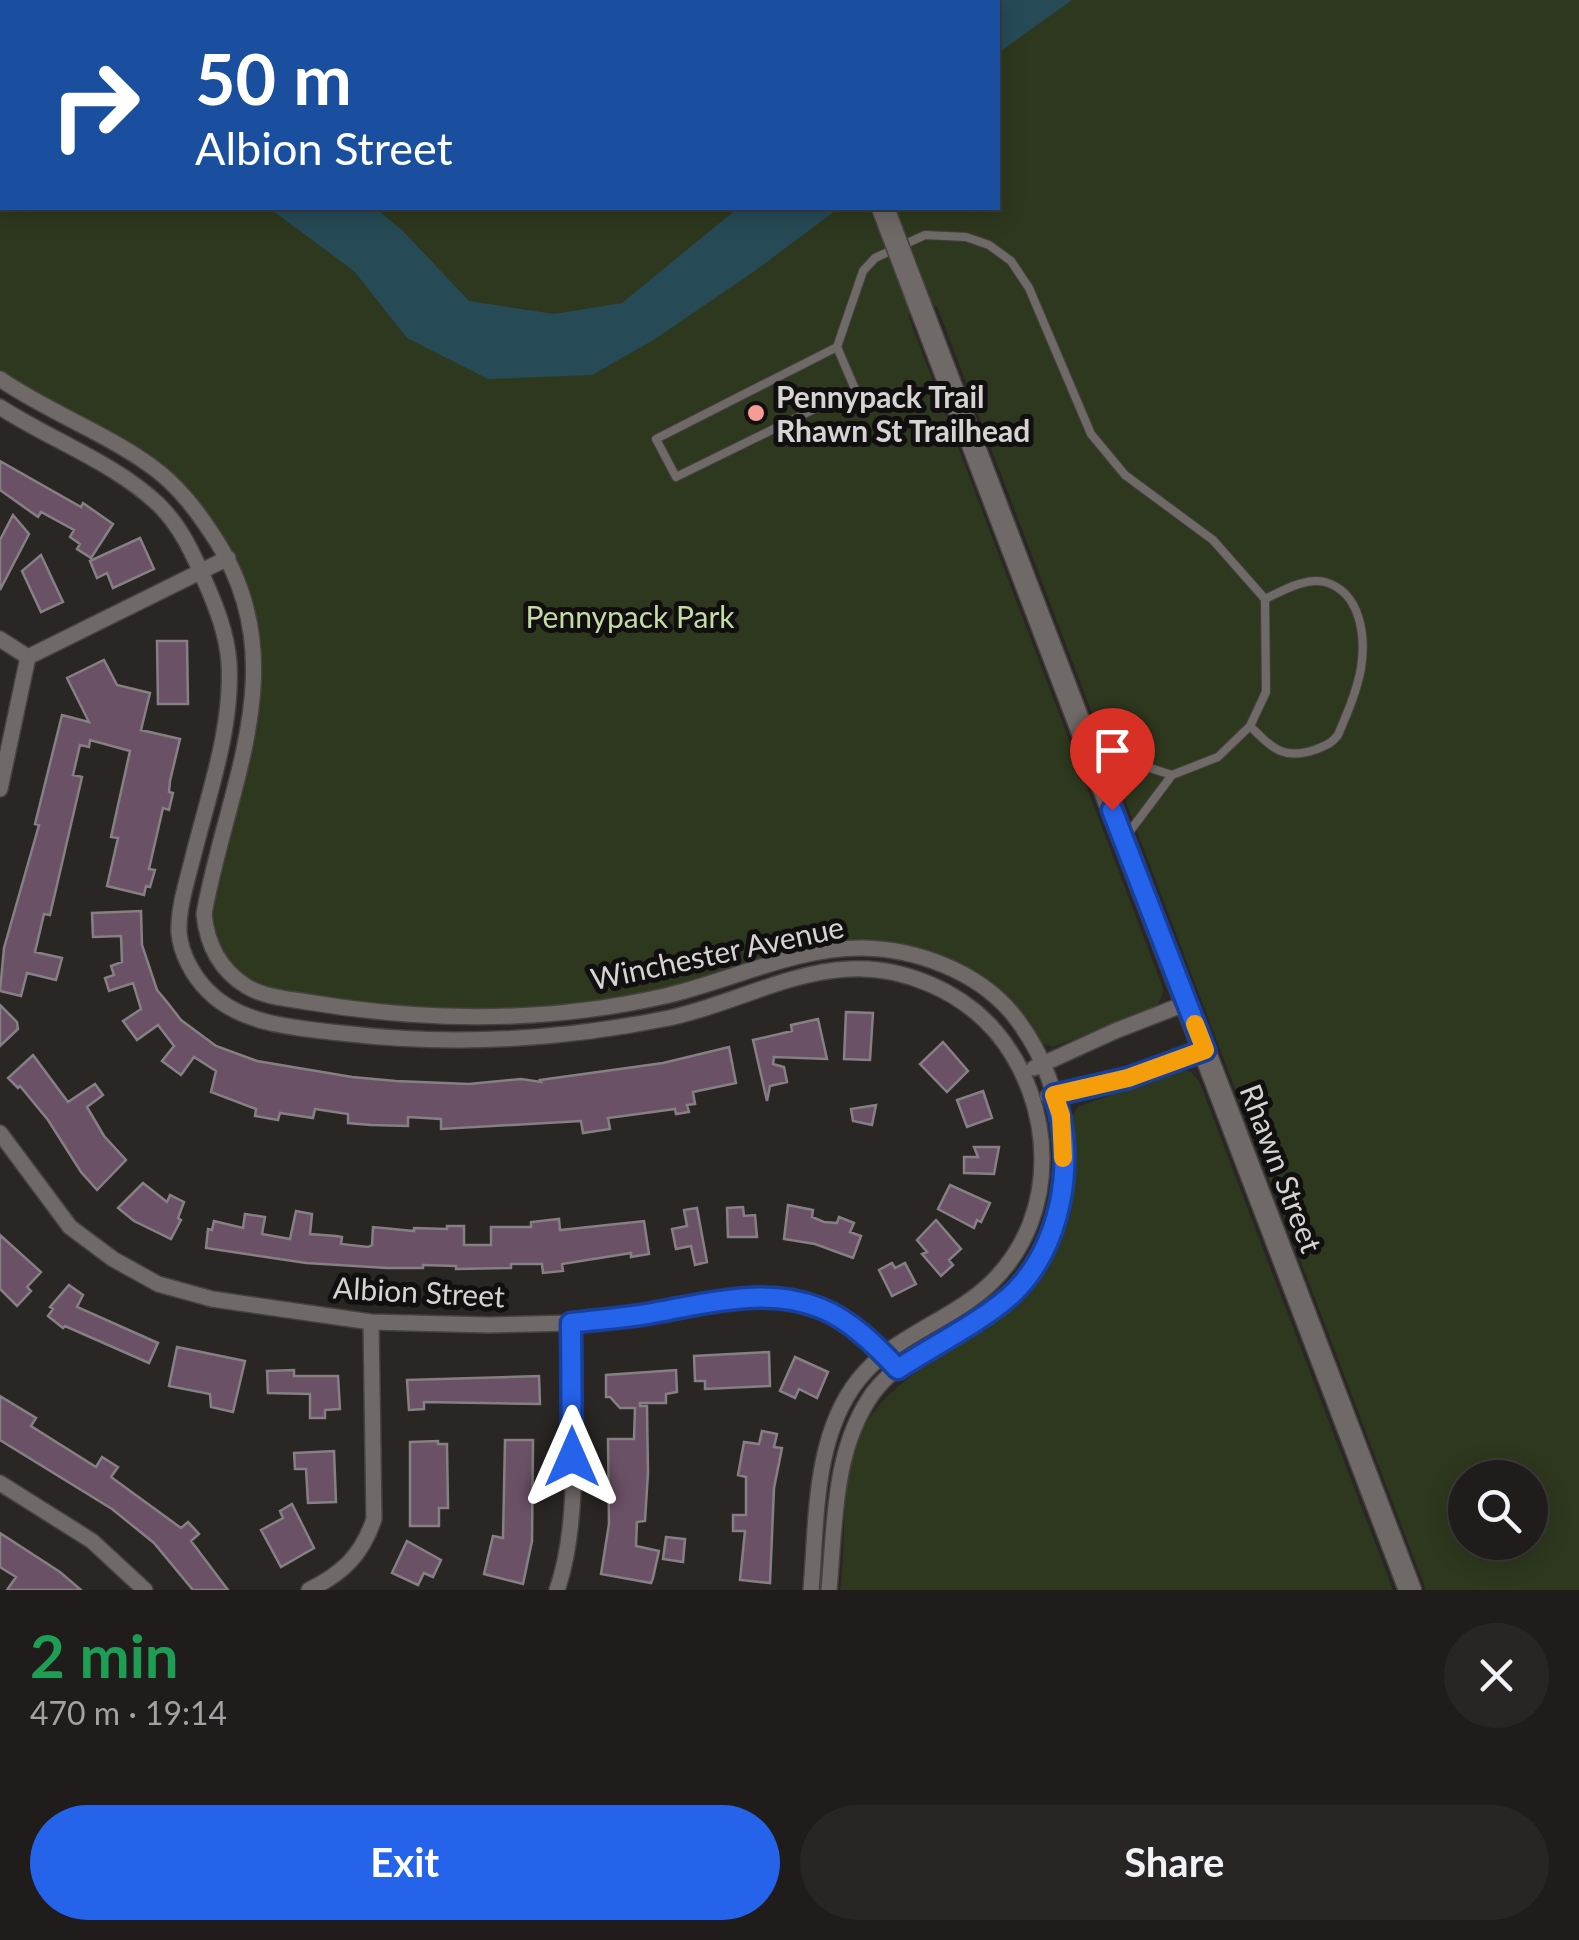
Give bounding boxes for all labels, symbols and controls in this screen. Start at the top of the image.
text: 50 m [195,36,352,120]
icon: right [30,40,160,170]
text: Albion Street [195,121,453,175]
place label: Pennypack Trail Rhawn St Trailhead [776,378,1030,448]
marker: Pennypack Trail Rhawn St Trailhead [745,402,767,424]
park label: Pennypack Park [525,598,735,634]
pin [1070,708,1155,811]
icon: arrive [1085,723,1140,778]
street label: Winchester Avenue [587,908,847,996]
street label: Rhawn Street [1233,1079,1331,1257]
street label: Albion Street [332,1269,506,1313]
position arrow [520,1405,624,1509]
map controls [1448,1460,1548,1560]
button: search [1448,1460,1548,1560]
text: 2 min [30,1619,179,1691]
button: close [1444,1623,1549,1728]
text: 470 m · 19:14 [30,1693,227,1732]
button: Exit [30,1805,780,1920]
button: Share [800,1805,1549,1920]

